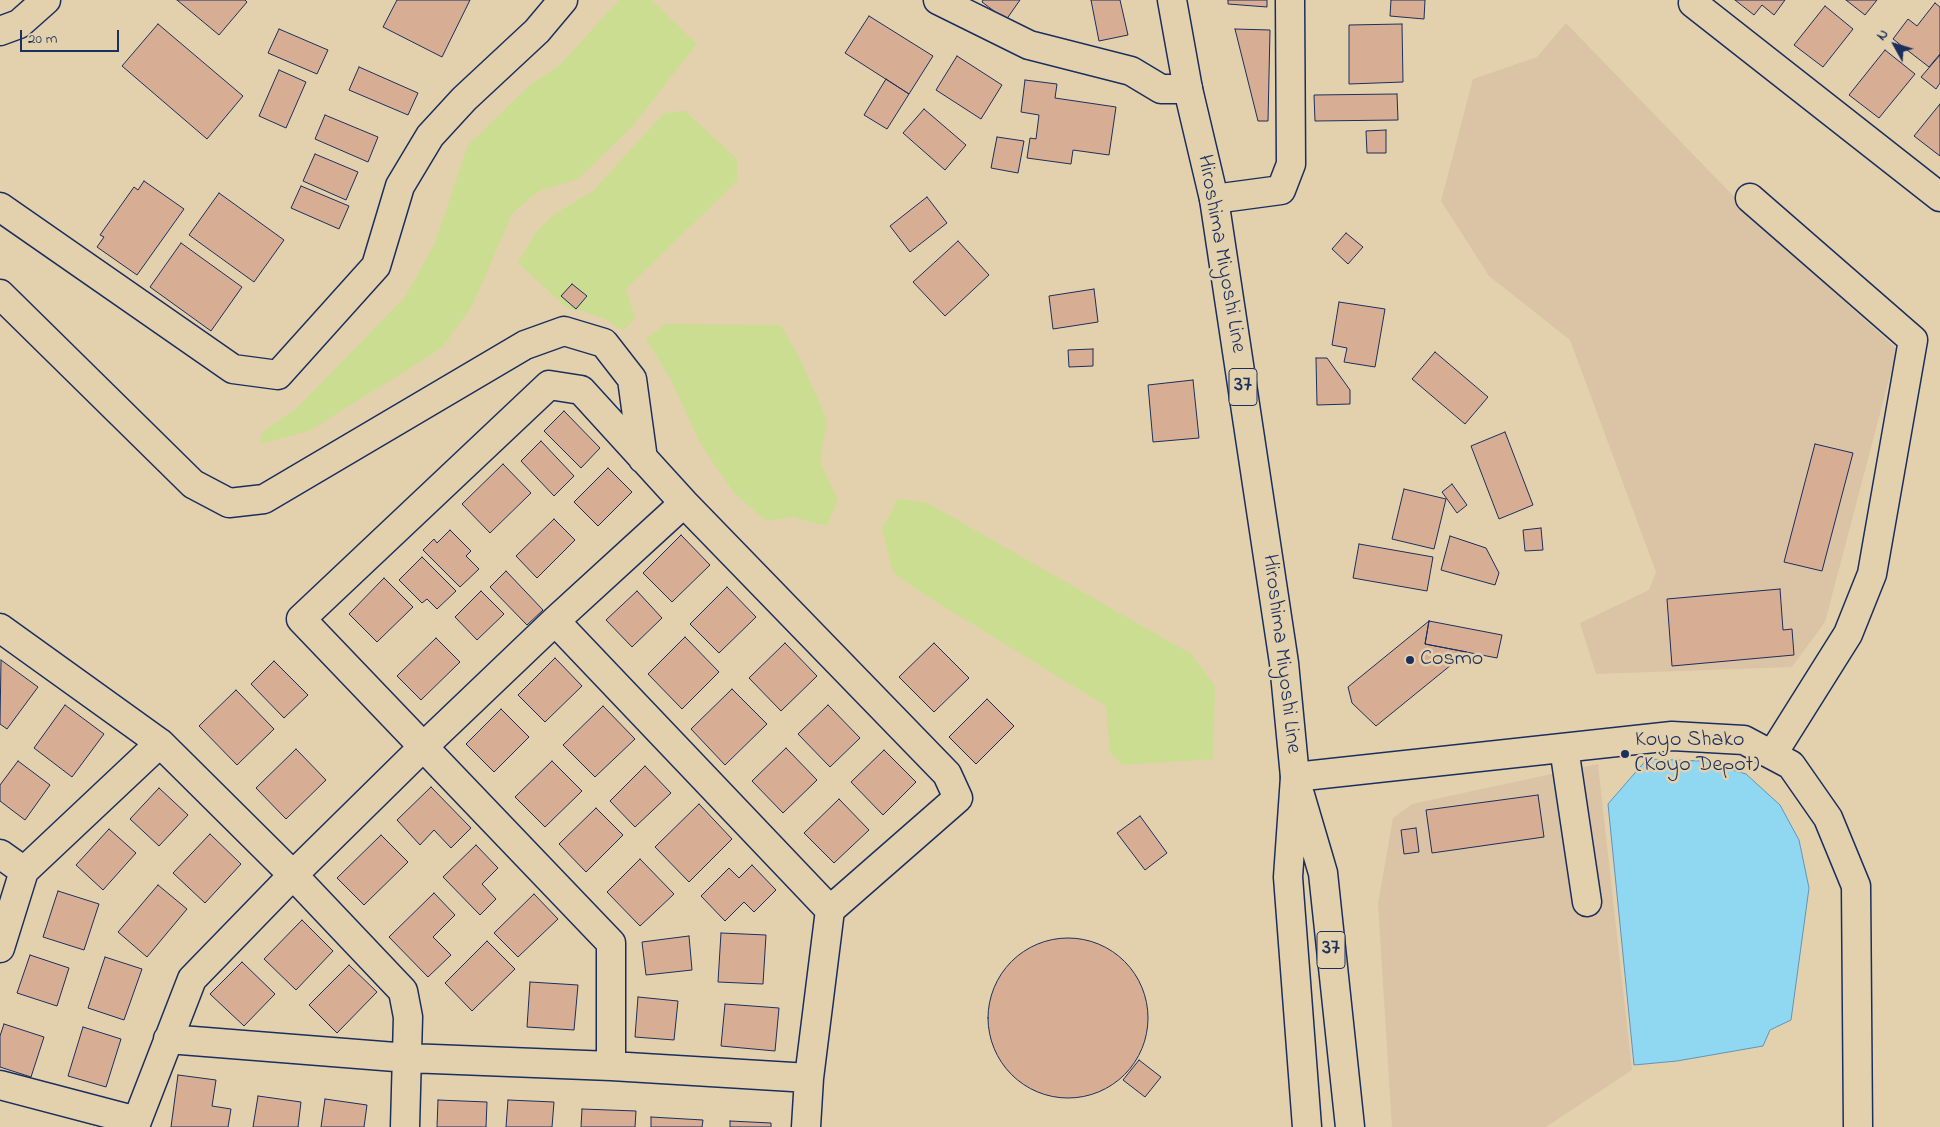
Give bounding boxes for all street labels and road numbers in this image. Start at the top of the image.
street label: Hiroshima Miyoshi Line [1190,153,1250,355]
road number: 37 [1229,368,1257,406]
street label: Hiroshima Miyoshi Line [1255,553,1305,755]
road number: 37 [1317,932,1345,968]

